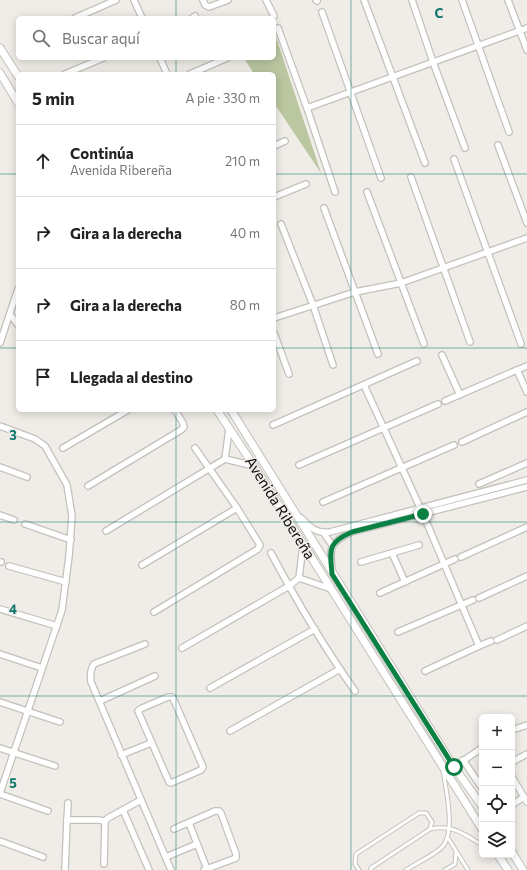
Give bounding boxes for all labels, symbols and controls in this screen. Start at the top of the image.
text: C [435,5,444,21]
search box [16,16,276,60]
icon: search [30,27,52,49]
text: Buscar aquí [62,29,140,47]
text: 5 min [32,88,75,109]
text: A pie · 330 m [185,90,260,106]
text: Continúa [70,144,134,162]
icon: ahead [32,150,54,172]
text: 210 m [225,153,260,169]
text: Avenida Ribereña [70,162,172,178]
icon: right [32,222,54,244]
text: Gira a la derecha [70,224,182,242]
text: 40 m [230,225,260,241]
icon: right [32,294,54,316]
text: Gira a la derecha [70,296,182,314]
text: 80 m [230,297,260,313]
icon: arrive [32,366,54,388]
text: Llegada al destino [70,368,193,386]
text: 3 [9,427,17,443]
street label: Avenida Ribereña [242,453,320,562]
route end [414,505,432,523]
text: 4 [9,601,17,617]
map controls [479,714,515,858]
button: + [479,714,515,750]
button: − [479,750,515,786]
route start [445,758,463,776]
text: 5 [9,775,17,791]
button: locate [479,786,515,822]
button: layers [479,822,515,858]

